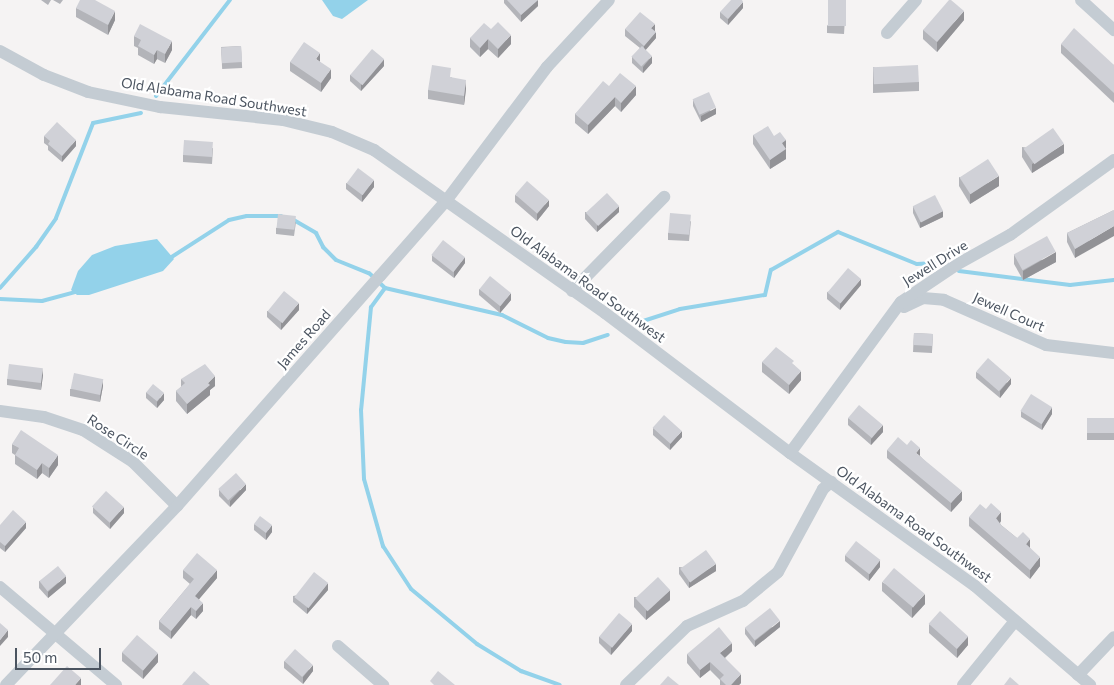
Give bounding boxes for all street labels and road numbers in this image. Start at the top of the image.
street label: Old Alabama Road Southwest [120,74,308,120]
street label: Old Alabama Road Southwest [507,222,669,346]
street label: Jewell Drive [899,236,971,290]
street label: Jewell Court [971,289,1047,335]
street label: James Road [274,306,334,372]
street label: Rose Circle [84,411,152,463]
street label: Old Alabama Road Southwest [833,462,995,586]

